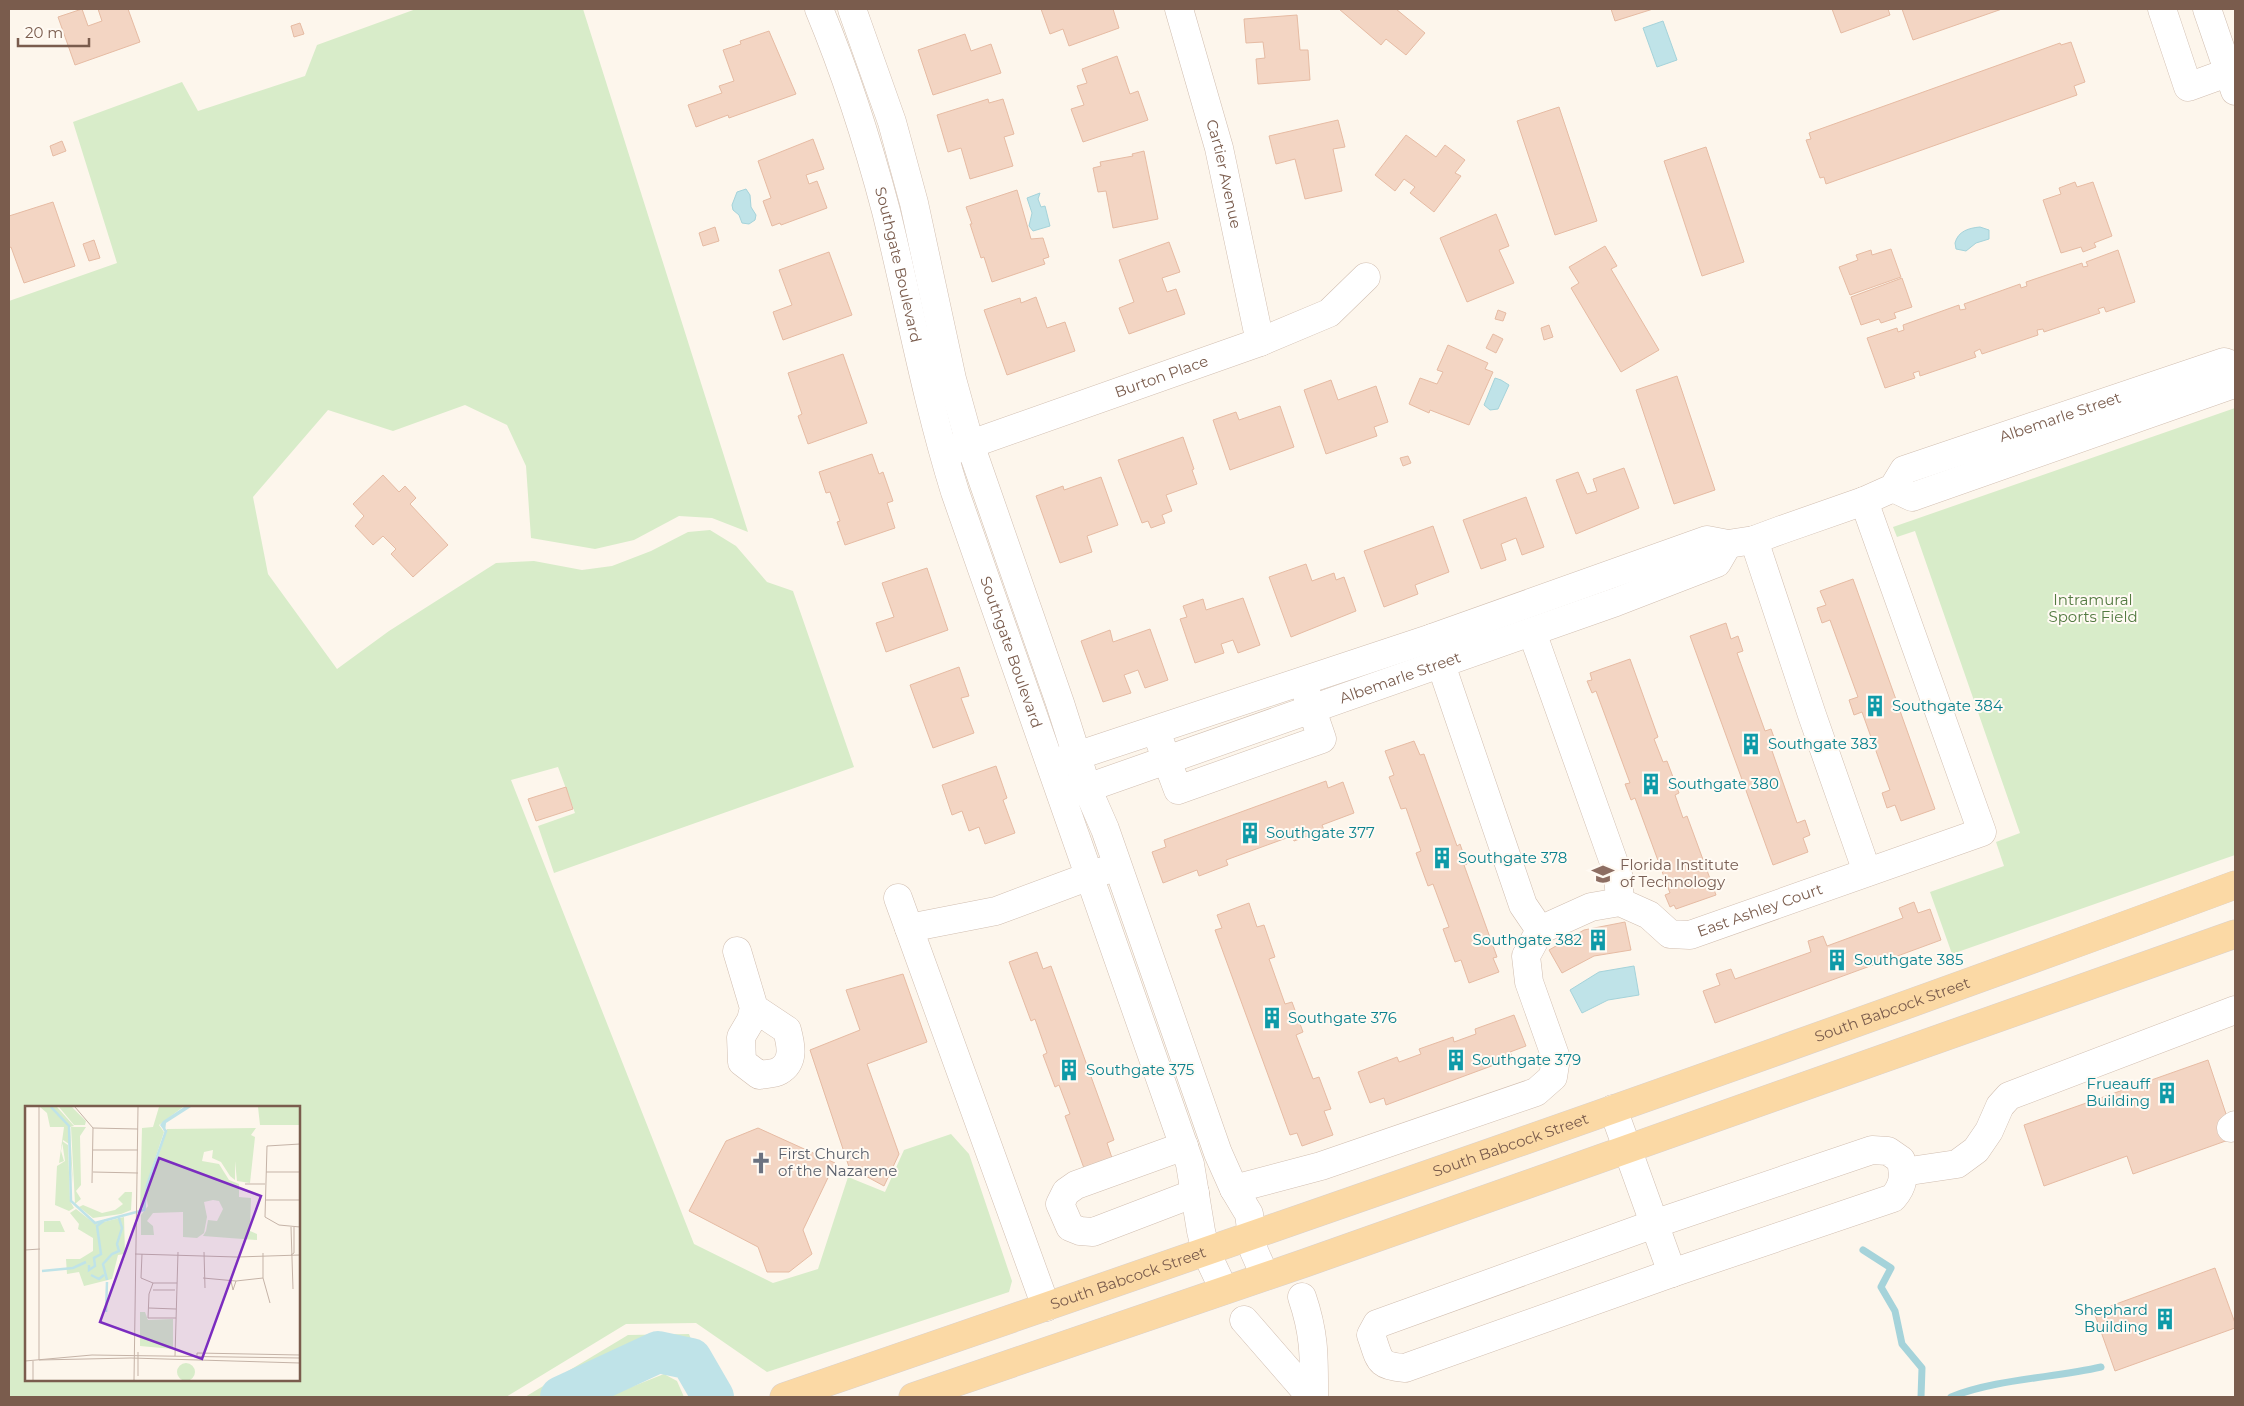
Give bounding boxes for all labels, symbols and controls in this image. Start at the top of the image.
scale bar [18,15,89,47]
text: 20 m [25,23,63,42]
street label: Cartier Avenue [1202,117,1246,230]
street label: Southgate Boulevard [871,185,926,344]
street label: Burton Place [1112,351,1211,402]
street label: Albemarle Street [1997,388,2123,446]
street label: Southgate Boulevard [976,574,1047,730]
park label: Intramural Sports Field [2048,590,2138,626]
street label: Albemarle Street [1337,647,1463,707]
building icon: Southgate 384 [1862,693,1888,719]
place label: Southgate 384 [1892,696,2003,715]
building icon: Southgate 383 [1738,731,1764,757]
place label: Southgate 383 [1768,734,1877,753]
building icon: Southgate 380 [1638,771,1664,797]
place label: Southgate 380 [1668,774,1779,793]
building icon: Southgate 377 [1237,820,1263,846]
place label: Southgate 377 [1266,823,1375,842]
building icon: Southgate 378 [1429,845,1455,871]
place label: Southgate 378 [1458,848,1567,867]
place label: Florida Institute of Technology [1620,855,1739,891]
school or university icon: Florida Institute of Technology [1590,861,1616,887]
street label: East Ashley Court [1695,879,1825,941]
building icon: Southgate 382 [1585,927,1611,953]
place label: Southgate 382 [1473,930,1582,949]
building icon: Southgate 385 [1824,947,1850,973]
place label: Southgate 385 [1854,950,1963,969]
street label: South Babcock Street [1812,973,1972,1046]
building icon: Southgate 376 [1259,1005,1285,1031]
place label: Southgate 376 [1288,1008,1397,1027]
building icon: Southgate 379 [1443,1047,1469,1073]
place label: Southgate 379 [1472,1050,1581,1069]
building icon: Southgate 375 [1056,1057,1082,1083]
place label: Southgate 375 [1086,1060,1194,1079]
place label: Frueauff Building [2086,1074,2151,1110]
building icon: Frueauff Building [2154,1080,2180,1106]
inset map [25,1106,300,1381]
street label: South Babcock Street [1430,1109,1591,1181]
place label: First Church of the Nazarene [778,1144,897,1180]
church icon: First Church of the Nazarene [748,1150,774,1176]
street label: South Babcock Street [1048,1242,1208,1314]
place label: Shephard Building [2074,1300,2148,1336]
building icon: Shephard Building [2152,1306,2178,1332]

